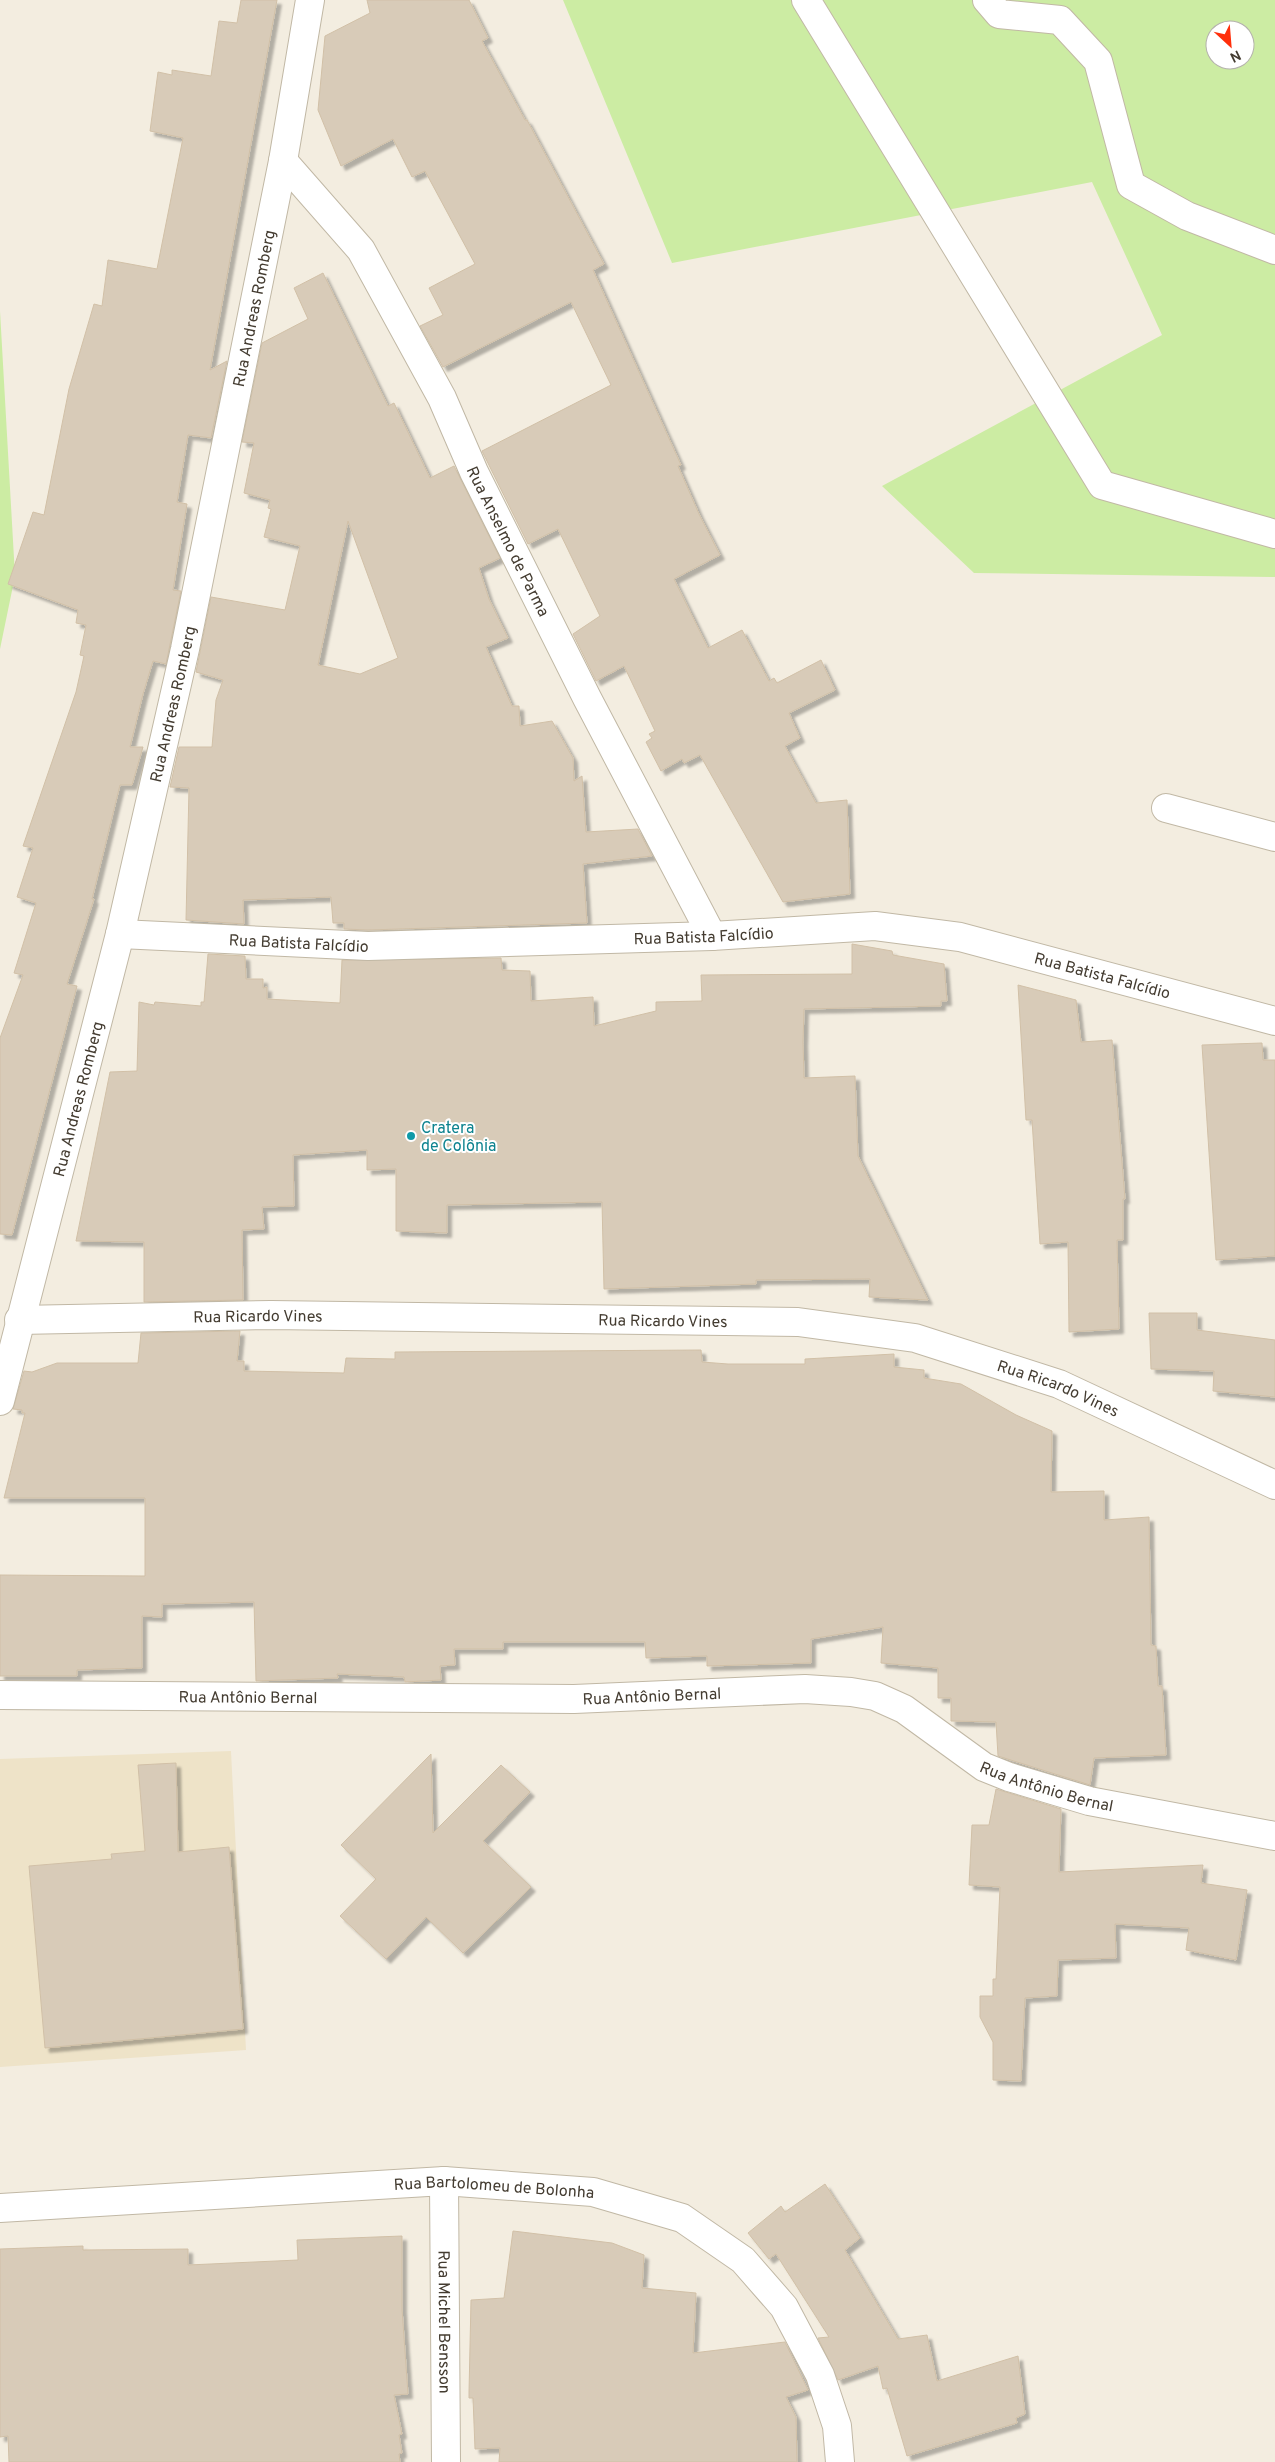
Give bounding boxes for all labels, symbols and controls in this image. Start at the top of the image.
north arrow [1205,20,1255,70]
text: N [1227,45,1243,65]
street label: Rua Andreas Romberg [230,228,281,389]
street label: Rua Anselmo de Parma [461,464,553,621]
street label: Rua Andreas Romberg [147,624,201,785]
street label: Rua Batista Falcídio [633,924,774,950]
street label: Rua Batista Falcídio [228,931,369,958]
street label: Rua Batista Falcídio [1032,949,1172,1005]
street label: Rua Andreas Romberg [50,1019,109,1179]
place label: Cratera de Colônia [421,1119,496,1157]
marker: Cratera de Colônia [405,1130,417,1142]
street label: Rua Ricardo Vines [193,1307,323,1329]
street label: Rua Ricardo Vines [598,1311,728,1333]
street label: Rua Ricardo Vines [994,1357,1122,1423]
street label: Rua Antônio Bernal [582,1685,722,1711]
street label: Rua Antônio Bernal [179,1688,317,1709]
street label: Rua Antônio Bernal [976,1758,1115,1817]
street label: Rua Bartolomeu de Bolonha [393,2173,595,2204]
street label: Rua Michel Bensson [432,2250,454,2394]

